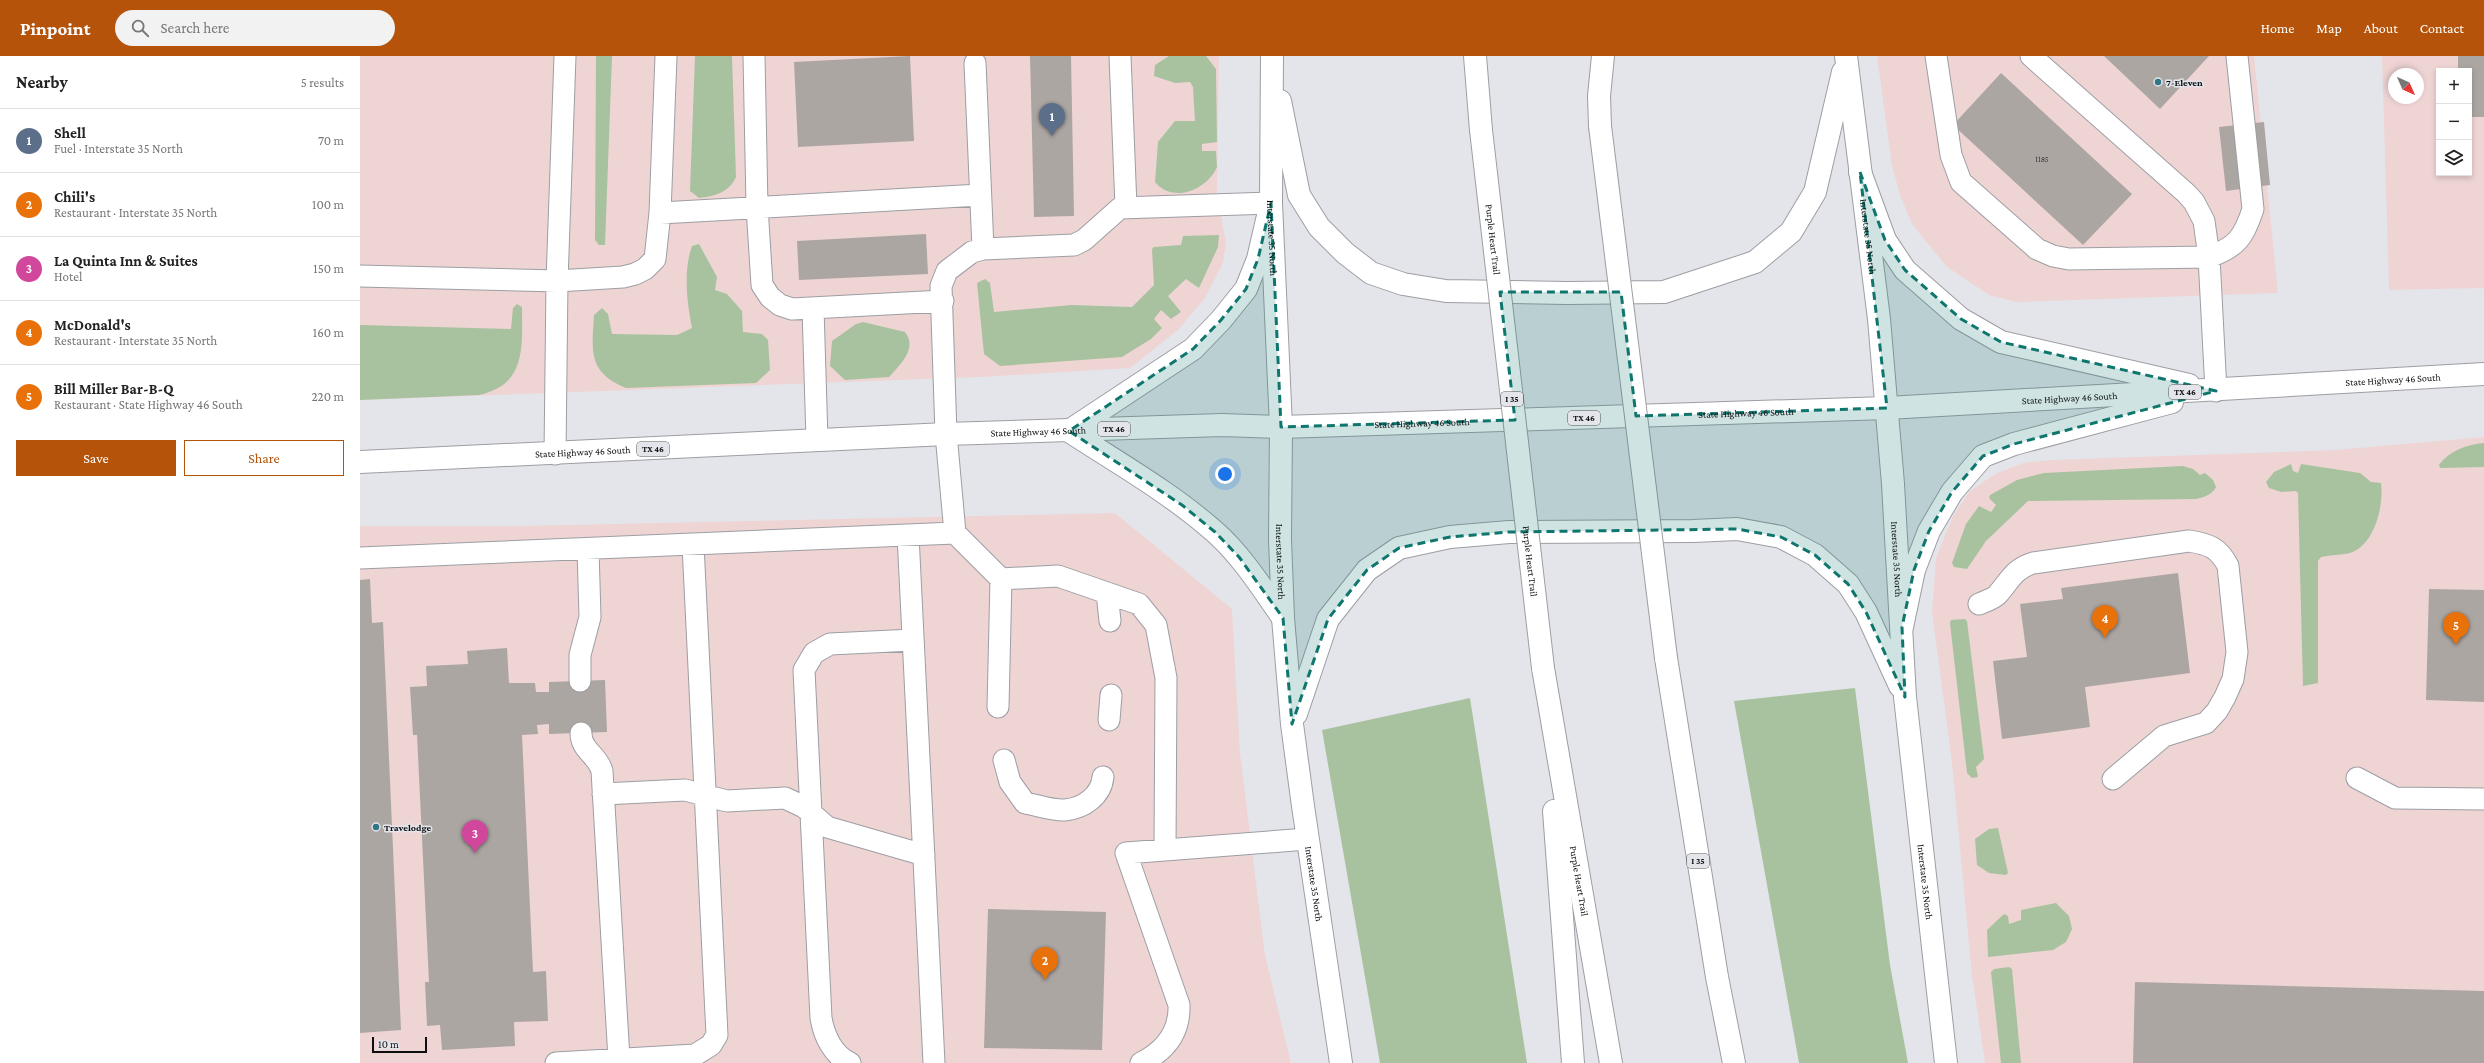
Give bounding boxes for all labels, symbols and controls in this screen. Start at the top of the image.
search box [115,10,395,46]
icon: search [129,17,151,39]
text: Pinpoint [20,18,91,39]
text: Search here [161,20,229,36]
text: Home [2261,20,2294,36]
text: Map [2316,20,2342,36]
text: About [2364,20,2398,36]
text: Contact [2420,20,2464,36]
north arrow [2388,68,2424,104]
map controls [2436,68,2472,176]
button: + [2436,68,2472,104]
text: Nearby [16,73,68,92]
text: 5 results [301,75,344,90]
marker: 7-Eleven [2153,77,2163,87]
place label: 7-Eleven [2166,77,2203,88]
pin: 1 [1039,103,1065,136]
button: − [2436,104,2472,140]
text: Shell [54,125,86,141]
text: 1 [27,133,31,148]
text: 70 m [318,133,344,148]
button: layers [2436,140,2472,176]
text: Fuel · Interstate 35 North [54,141,183,156]
house number: 1185 [2035,155,2049,164]
text: Chili's [54,189,95,205]
text: 2 [26,197,32,212]
text: 100 m [312,197,344,212]
street label: Interstate 35 North [1858,198,1878,276]
street label: Interstate 35 North [1265,200,1279,277]
street label: Purple Heart Trail [1484,203,1503,276]
text: Restaurant · Interstate 35 North [54,205,217,220]
text: La Quinta Inn & Suites [54,253,198,269]
text: 3 [26,261,32,276]
text: 150 m [313,261,344,276]
text: Hotel [54,269,82,284]
text: McDonald's [54,317,131,333]
text: 4 [25,325,33,340]
text: 160 m [313,325,344,340]
text: Restaurant · Interstate 35 North [54,333,217,348]
street label: State Highway 46 South [2345,371,2442,388]
text: Bill Miller Bar-B-Q [54,381,174,397]
road number: TX 46 [2169,385,2201,399]
text: 5 [26,389,32,404]
text: 220 m [311,389,344,404]
street label: State Highway 46 South [2022,390,2118,406]
road number: I 35 [1501,392,1523,406]
text: Restaurant · State Highway 46 South [54,397,243,412]
street label: State Highway 46 South [1698,406,1795,420]
road number: TX 46 [1568,411,1600,425]
street label: State Highway 46 South [1374,416,1471,430]
road number: TX 46 [1098,422,1130,436]
street label: State Highway 46 South [990,424,1087,439]
button: Save [16,440,176,476]
button: Share [184,440,344,476]
road number: TX 46 [637,442,669,456]
street label: State Highway 46 South [535,444,631,460]
your location [1215,464,1235,484]
street label: Interstate 35 North [1889,521,1904,598]
street label: Interstate 35 North [1274,524,1287,601]
street label: Purple Heart Trail [1521,525,1540,598]
pin: 4 [2092,605,2118,638]
pin: 5 [2443,612,2469,645]
pin: 3 [462,820,488,853]
marker: Travelodge [371,822,381,832]
place label: Travelodge [384,822,432,833]
street label: Interstate 35 North [1916,844,1935,921]
street label: Interstate 35 North [1303,845,1325,923]
street label: Purple Heart Trail [1568,845,1591,917]
road number: I 35 [1687,854,1709,868]
pin: 2 [1032,947,1058,980]
scale bar [372,1035,427,1054]
text: 10 m [378,1038,399,1050]

